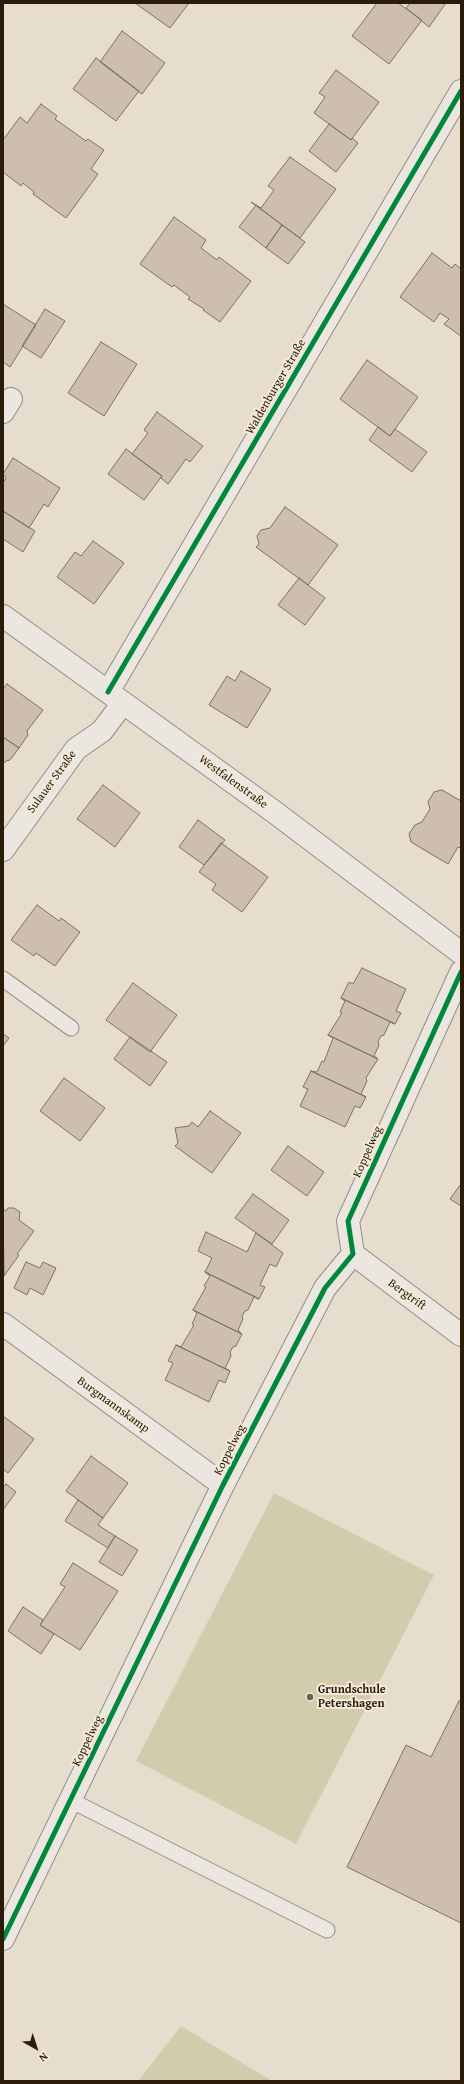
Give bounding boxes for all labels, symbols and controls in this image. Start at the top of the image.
street label: Waldenburger Straße [243,337,309,437]
street label: Sulauer Straße [24,748,80,816]
street label: Westfalenstraße [196,752,270,812]
street label: Koppelweg [350,1124,386,1180]
street label: Bergtrift [385,1276,429,1314]
street label: Burgmannskamp [74,1374,152,1436]
street label: Koppelweg [211,1422,249,1478]
place label: Grundschule Petershagen [318,1683,386,1711]
marker: Grundschule Petershagen [305,1692,315,1702]
street label: Koppelweg [69,1713,107,1769]
north arrow [16,2028,56,2068]
text: N [36,2049,51,2066]

